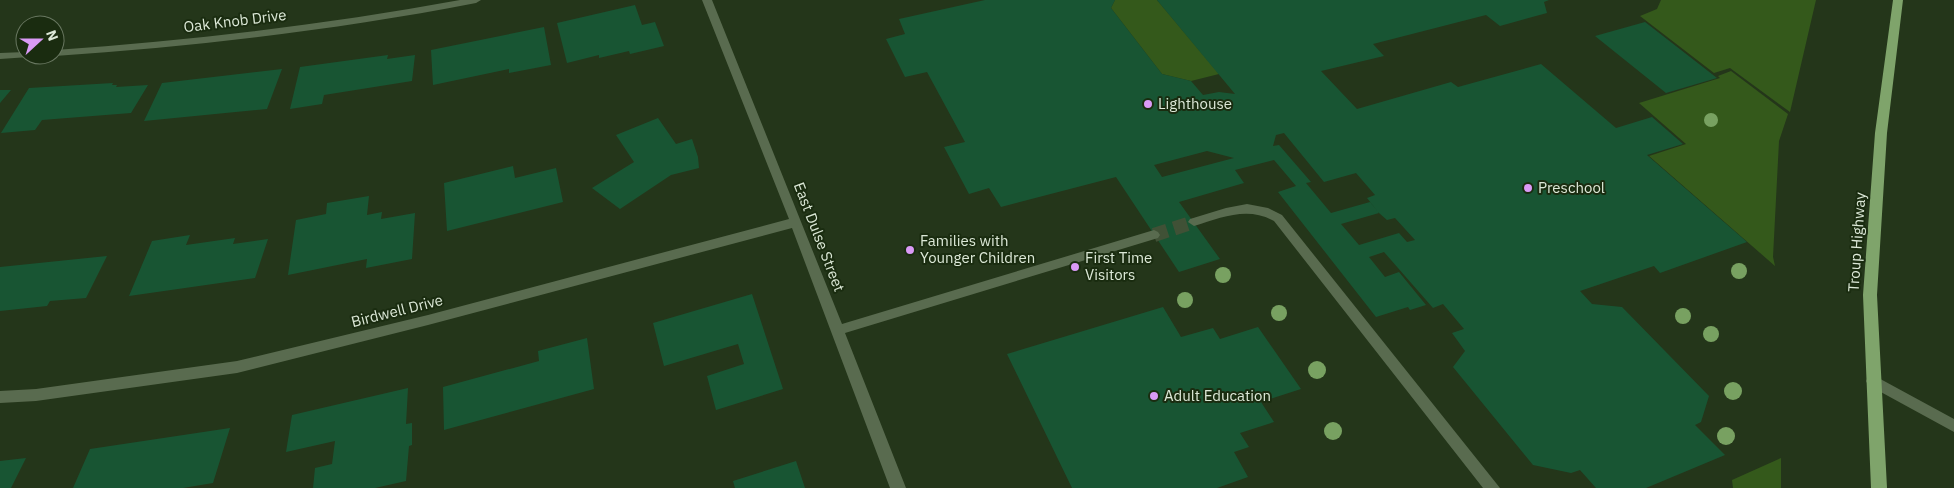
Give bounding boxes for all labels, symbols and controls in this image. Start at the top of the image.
street label: Oak Knob Drive [182,5,287,36]
north arrow [15,15,65,65]
text: N [42,27,62,43]
place label: Lighthouse [1158,94,1232,113]
marker: Lighthouse [1142,98,1154,110]
place label: Preschool [1538,178,1605,197]
street label: East Dulse Street [790,179,849,294]
marker: Preschool [1522,182,1534,194]
street label: Troup Highway [1844,191,1870,293]
place label: Families with Younger Children [920,231,1035,267]
marker: Families with Younger Children [904,244,916,256]
place label: First Time Visitors [1085,248,1152,284]
marker: First Time Visitors [1069,261,1081,273]
street label: Birdwell Drive [349,290,445,331]
place label: Adult Education [1164,386,1271,405]
marker: Adult Education [1148,390,1160,402]

